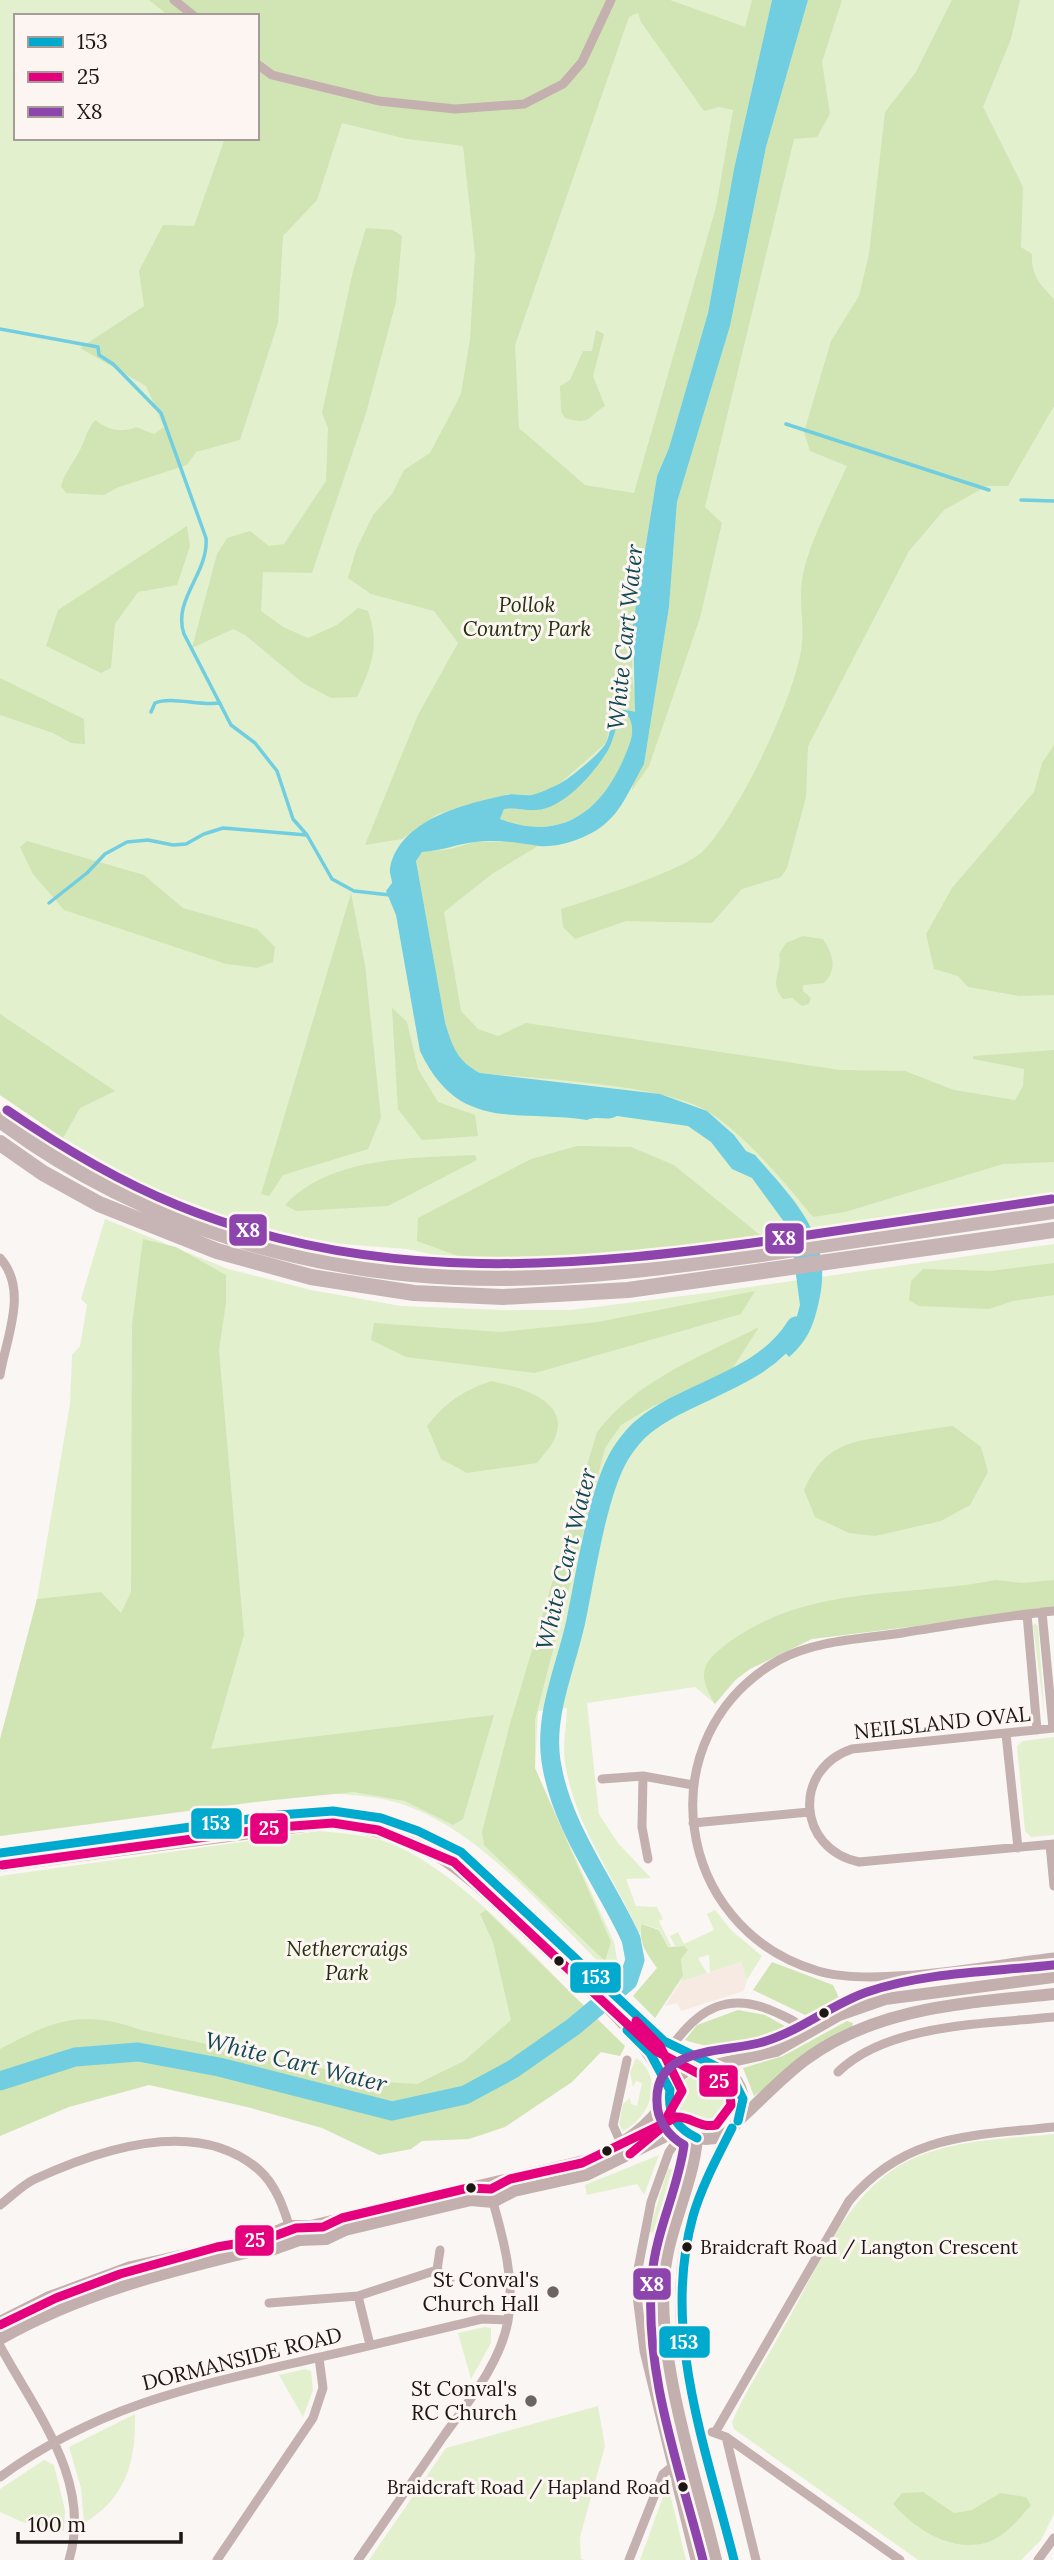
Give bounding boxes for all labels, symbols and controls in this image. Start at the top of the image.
legend [14,14,259,140]
text: 153 [77,28,108,55]
text: 25 [77,63,100,90]
text: X8 [77,98,102,125]
water label: White Cart Water [600,542,649,731]
park label: Pollok Country Park [463,591,591,642]
line badge: X8 [228,1213,268,1247]
text: X8 [236,1218,260,1242]
line badge: X8 [764,1222,805,1255]
text: X8 [772,1226,796,1250]
water label: White Cart Water [529,1464,602,1653]
street label: NEILSLAND OVAL [852,1700,1032,1745]
line badge: 153 [190,1807,243,1840]
text: 153 [202,1811,230,1835]
line badge: 25 [249,1812,289,1845]
text: 25 [259,1816,279,1840]
park label: Nethercraigs Park [286,1935,408,1986]
unlabelled marker [552,1954,566,1968]
line badge: 153 [569,1961,622,1994]
text: 153 [582,1965,610,1989]
unlabelled marker [817,2006,831,2020]
water label: White Cart Water [202,2025,391,2098]
line badge: 25 [698,2064,739,2098]
text: 25 [709,2069,729,2093]
unlabelled marker [600,2144,614,2158]
unlabelled marker [464,2181,478,2195]
line badge: 25 [234,2224,275,2257]
text: 25 [245,2228,265,2252]
place label: Braidcraft Road / Langton Crescent [700,2235,1019,2260]
marker: Braidcraft Road / Langton Crescent [680,2240,694,2254]
place label: St Conval's Church Hall [423,2266,539,2317]
line badge: X8 [632,2267,672,2301]
text: X8 [640,2272,664,2296]
marker: St Conval's Church Hall [545,2284,561,2300]
street label: DORMANSIDE ROAD [139,2321,345,2396]
line badge: 153 [658,2325,711,2359]
text: 153 [670,2330,698,2354]
place label: St Conval's RC Church [411,2375,517,2426]
marker: St Conval's RC Church [523,2393,539,2409]
place label: Braidcraft Road / Hapland Road [387,2475,670,2500]
marker: Braidcraft Road / Hapland Road [676,2480,690,2494]
scale bar [18,2500,180,2544]
text: 100 m [28,2511,86,2538]

